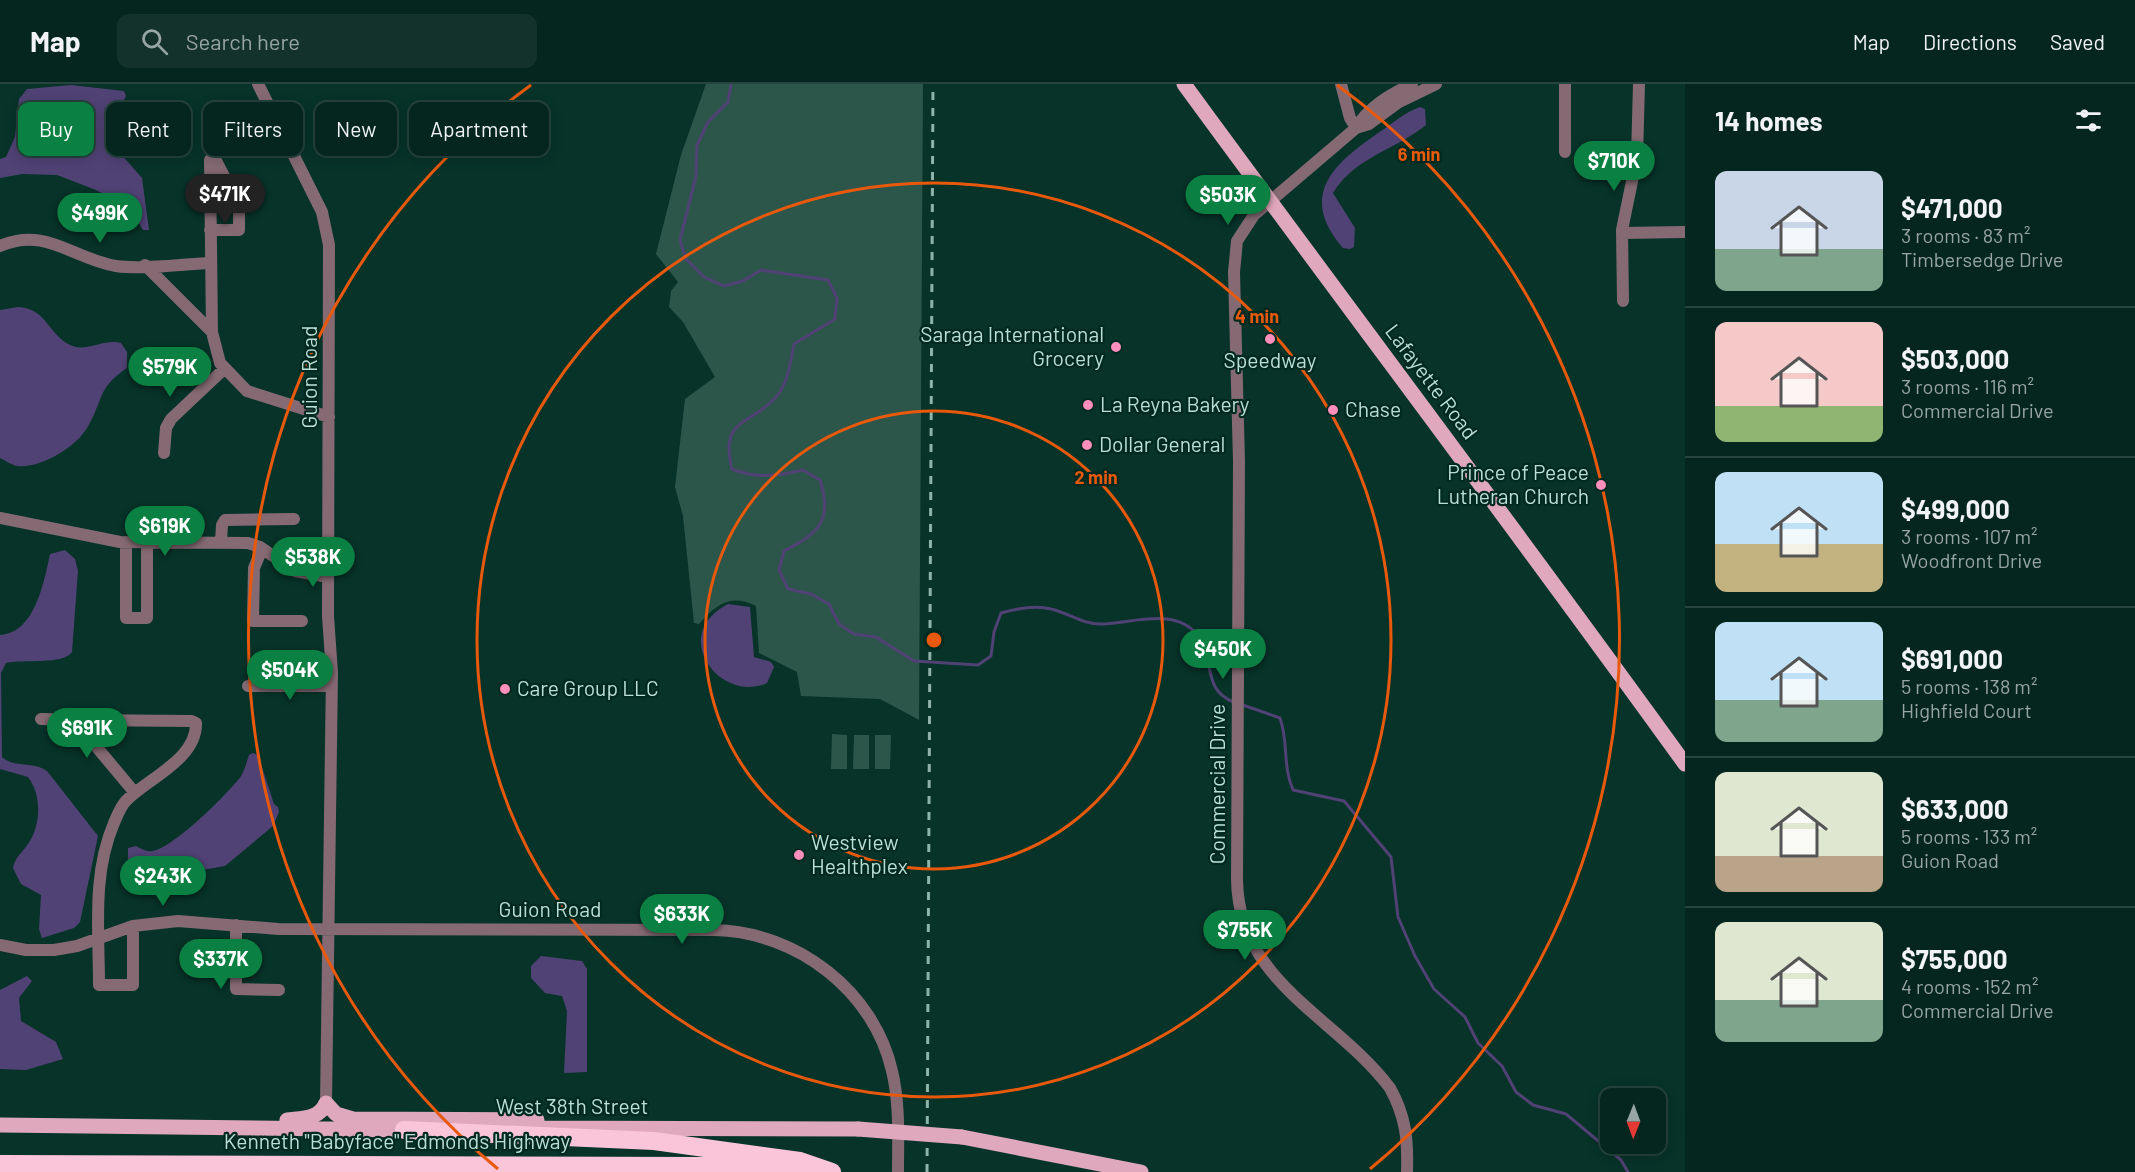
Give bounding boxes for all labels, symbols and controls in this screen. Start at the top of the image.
search box [117,14,537,68]
text: Map [30,24,81,58]
icon: search [138,25,171,58]
text: Search here [186,28,300,54]
text: Map [1853,29,1890,54]
text: Directions [1923,29,2017,54]
text: Saved [2050,29,2105,54]
chip: Buy [18,102,94,156]
chip: Rent [106,102,191,156]
chip: Filters [203,102,303,156]
chip: New [315,102,397,156]
chip: Apartment [409,102,549,156]
icon: filters [2072,104,2105,137]
text: 14 homes [1715,105,1822,136]
pin: $710K [1572,141,1656,192]
text: 6 min [1398,143,1440,165]
text: $710K [1588,148,1640,172]
pin: $471K [183,174,267,225]
pin: $503K [1186,175,1270,226]
text: $471K [199,181,251,205]
text: $503K [1200,182,1256,206]
text: $471,000 [1901,192,2003,223]
pin: $499K [58,193,142,244]
icon: home [1763,195,1835,267]
text: $499K [71,200,129,224]
text: 3 rooms · 83 m² [1901,223,2030,247]
text: Timbersedge Drive [1901,247,2064,271]
text: 4 min [1235,305,1279,327]
street label: Lafayette Road [1381,319,1484,444]
place label: Saraga International Grocery [920,321,1104,370]
street label: Guion Road [296,326,321,428]
marker: Speedway [1263,332,1277,346]
marker: Saraga International Grocery [1109,340,1123,354]
text: $503,000 [1901,343,2009,374]
icon: home [1763,346,1835,418]
pin: $579K [128,347,212,398]
place label: Speedway [1224,347,1317,372]
text: $579K [142,354,198,378]
text: 3 rooms · 116 m² [1901,374,2034,398]
place label: La Reyna Bakery [1100,391,1250,416]
place label: Chase [1345,396,1401,421]
marker: La Reyna Bakery [1081,398,1095,412]
text: Commercial Drive [1901,398,2054,422]
marker: Chase [1326,403,1340,417]
place label: Dollar General [1099,431,1225,456]
marker: Dollar General [1080,438,1094,452]
place label: Prince of Peace Lutheran Church [1437,459,1589,508]
text: 2 min [1074,466,1118,488]
marker: Prince of Peace Lutheran Church [1594,478,1608,492]
text: $499,000 [1901,493,2010,524]
icon: home [1763,496,1835,568]
pin: $619K [123,506,207,557]
text: $619K [139,513,191,537]
text: 3 rooms · 107 m² [1901,524,2037,548]
pin: $538K [271,537,355,588]
text: $538K [285,544,341,568]
text: Woodfront Drive [1901,548,2042,572]
pin: $450K [1181,629,1265,680]
centre of rings [924,630,944,650]
text: $450K [1194,636,1252,660]
text: $691,000 [1901,643,2003,674]
icon: home [1763,646,1835,718]
pin: $504K [248,650,332,701]
text: $504K [261,657,319,681]
text: 5 rooms · 138 m² [1901,674,2037,698]
place label: Care Group LLC [517,675,659,700]
marker: Care Group LLC [498,682,512,696]
text: Highfield Court [1901,698,2032,722]
street label: Commercial Drive [1204,704,1229,864]
pin: $691K [45,708,129,759]
text: $691K [61,715,113,739]
text: $633,000 [1901,793,2009,824]
icon: home [1763,796,1835,868]
text: 5 rooms · 133 m² [1901,824,2037,848]
place label: Westview Healthplex [811,829,908,878]
marker: Westview Healthplex [792,848,806,862]
text: Guion Road [1901,848,1999,872]
pin: $243K [121,856,205,907]
text: $243K [134,863,192,887]
pin: $633K [640,894,724,945]
street label: Guion Road [499,896,601,921]
text: $633K [654,901,710,925]
pin: $755K [1203,910,1287,961]
text: $755K [1217,917,1273,941]
pin: $337K [179,939,263,990]
text: $755,000 [1901,943,2007,974]
text: $337K [193,946,249,970]
icon: home [1763,946,1835,1018]
text: 4 rooms · 152 m² [1901,974,2038,998]
text: Commercial Drive [1901,998,2054,1022]
north arrow [1600,1088,1666,1154]
map controls [1600,1088,1666,1154]
street label: West 38th Street [496,1093,648,1118]
street label: Kenneth "Babyface" Edmonds Highway [224,1128,570,1153]

